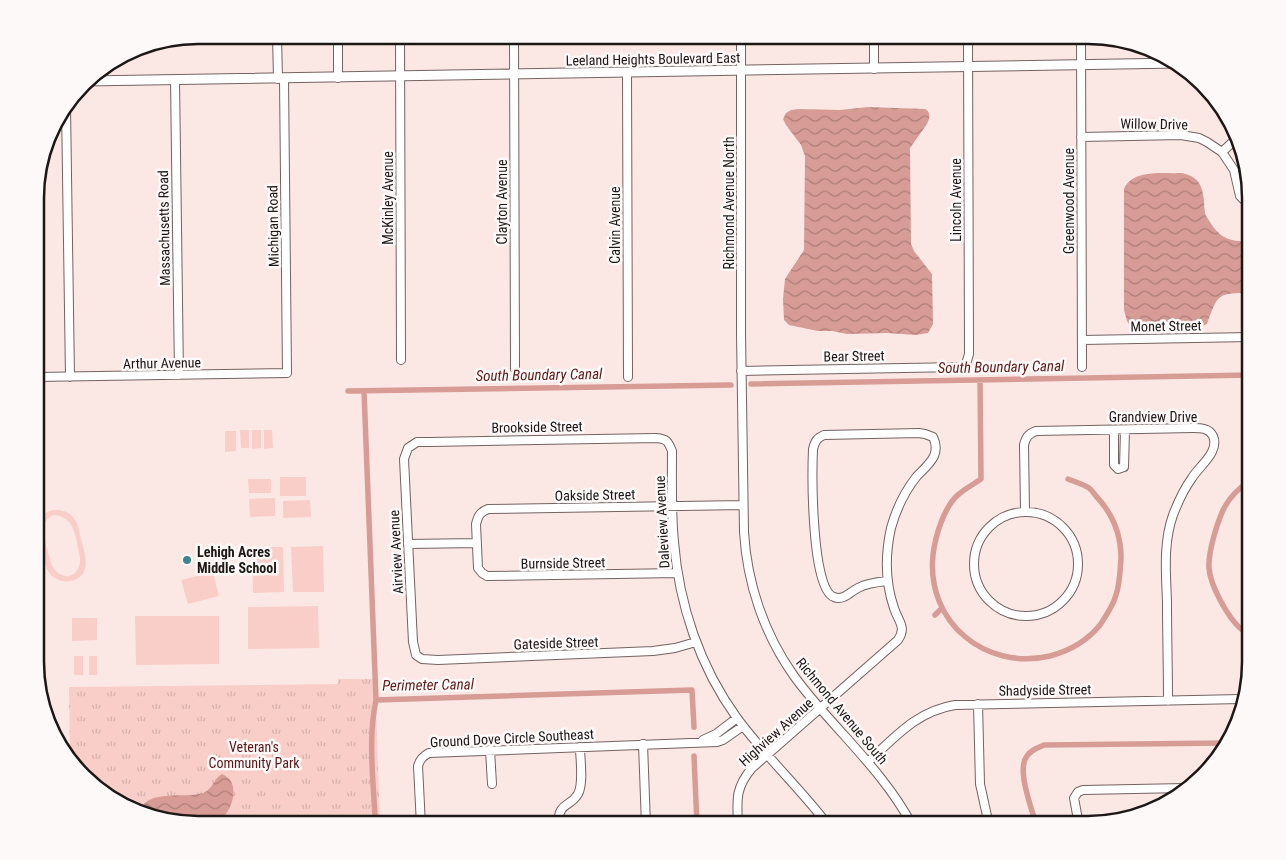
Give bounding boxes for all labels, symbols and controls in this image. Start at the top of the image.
street label: Leeland Heights Boulevard East [566,49,740,69]
street label: Willow Drive [1120,115,1188,133]
street label: Richmond Avenue North [721,136,737,270]
street label: Greenwood Avenue [1061,148,1077,254]
street label: McKinley Avenue [380,151,396,245]
street label: Lincoln Avenue [948,158,964,242]
street label: Clayton Avenue [494,159,510,244]
street label: Massachusetts Road [155,170,173,286]
street label: Michigan Road [264,185,282,267]
street label: Calvin Avenue [607,186,623,264]
street label: Monet Street [1130,317,1202,335]
street label: Bear Street [823,347,885,365]
street label: Arthur Avenue [123,354,202,372]
water label: South Boundary Canal [937,357,1065,377]
water label: South Boundary Canal [475,365,603,385]
street label: Grandview Drive [1109,409,1198,425]
street label: Brookside Street [491,418,583,436]
street label: Daleview Avenue [652,475,672,569]
street label: Oakside Street [555,486,635,504]
street label: Airview Avenue [386,509,406,594]
place label: Lehigh Acres Middle School [197,544,277,576]
marker: Lehigh Acres Middle School [181,554,193,566]
street label: Burnside Street [521,554,605,572]
street label: Gateside Street [513,634,599,652]
street label: Richmond Avenue South [793,655,891,767]
water label: Perimeter Canal [382,675,475,695]
street label: Shadyside Street [999,681,1091,699]
street label: Highview Avenue [736,694,817,769]
street label: Ground Dove Circle Southeast [430,726,594,750]
park label: Veteran's Community Park [209,739,300,771]

